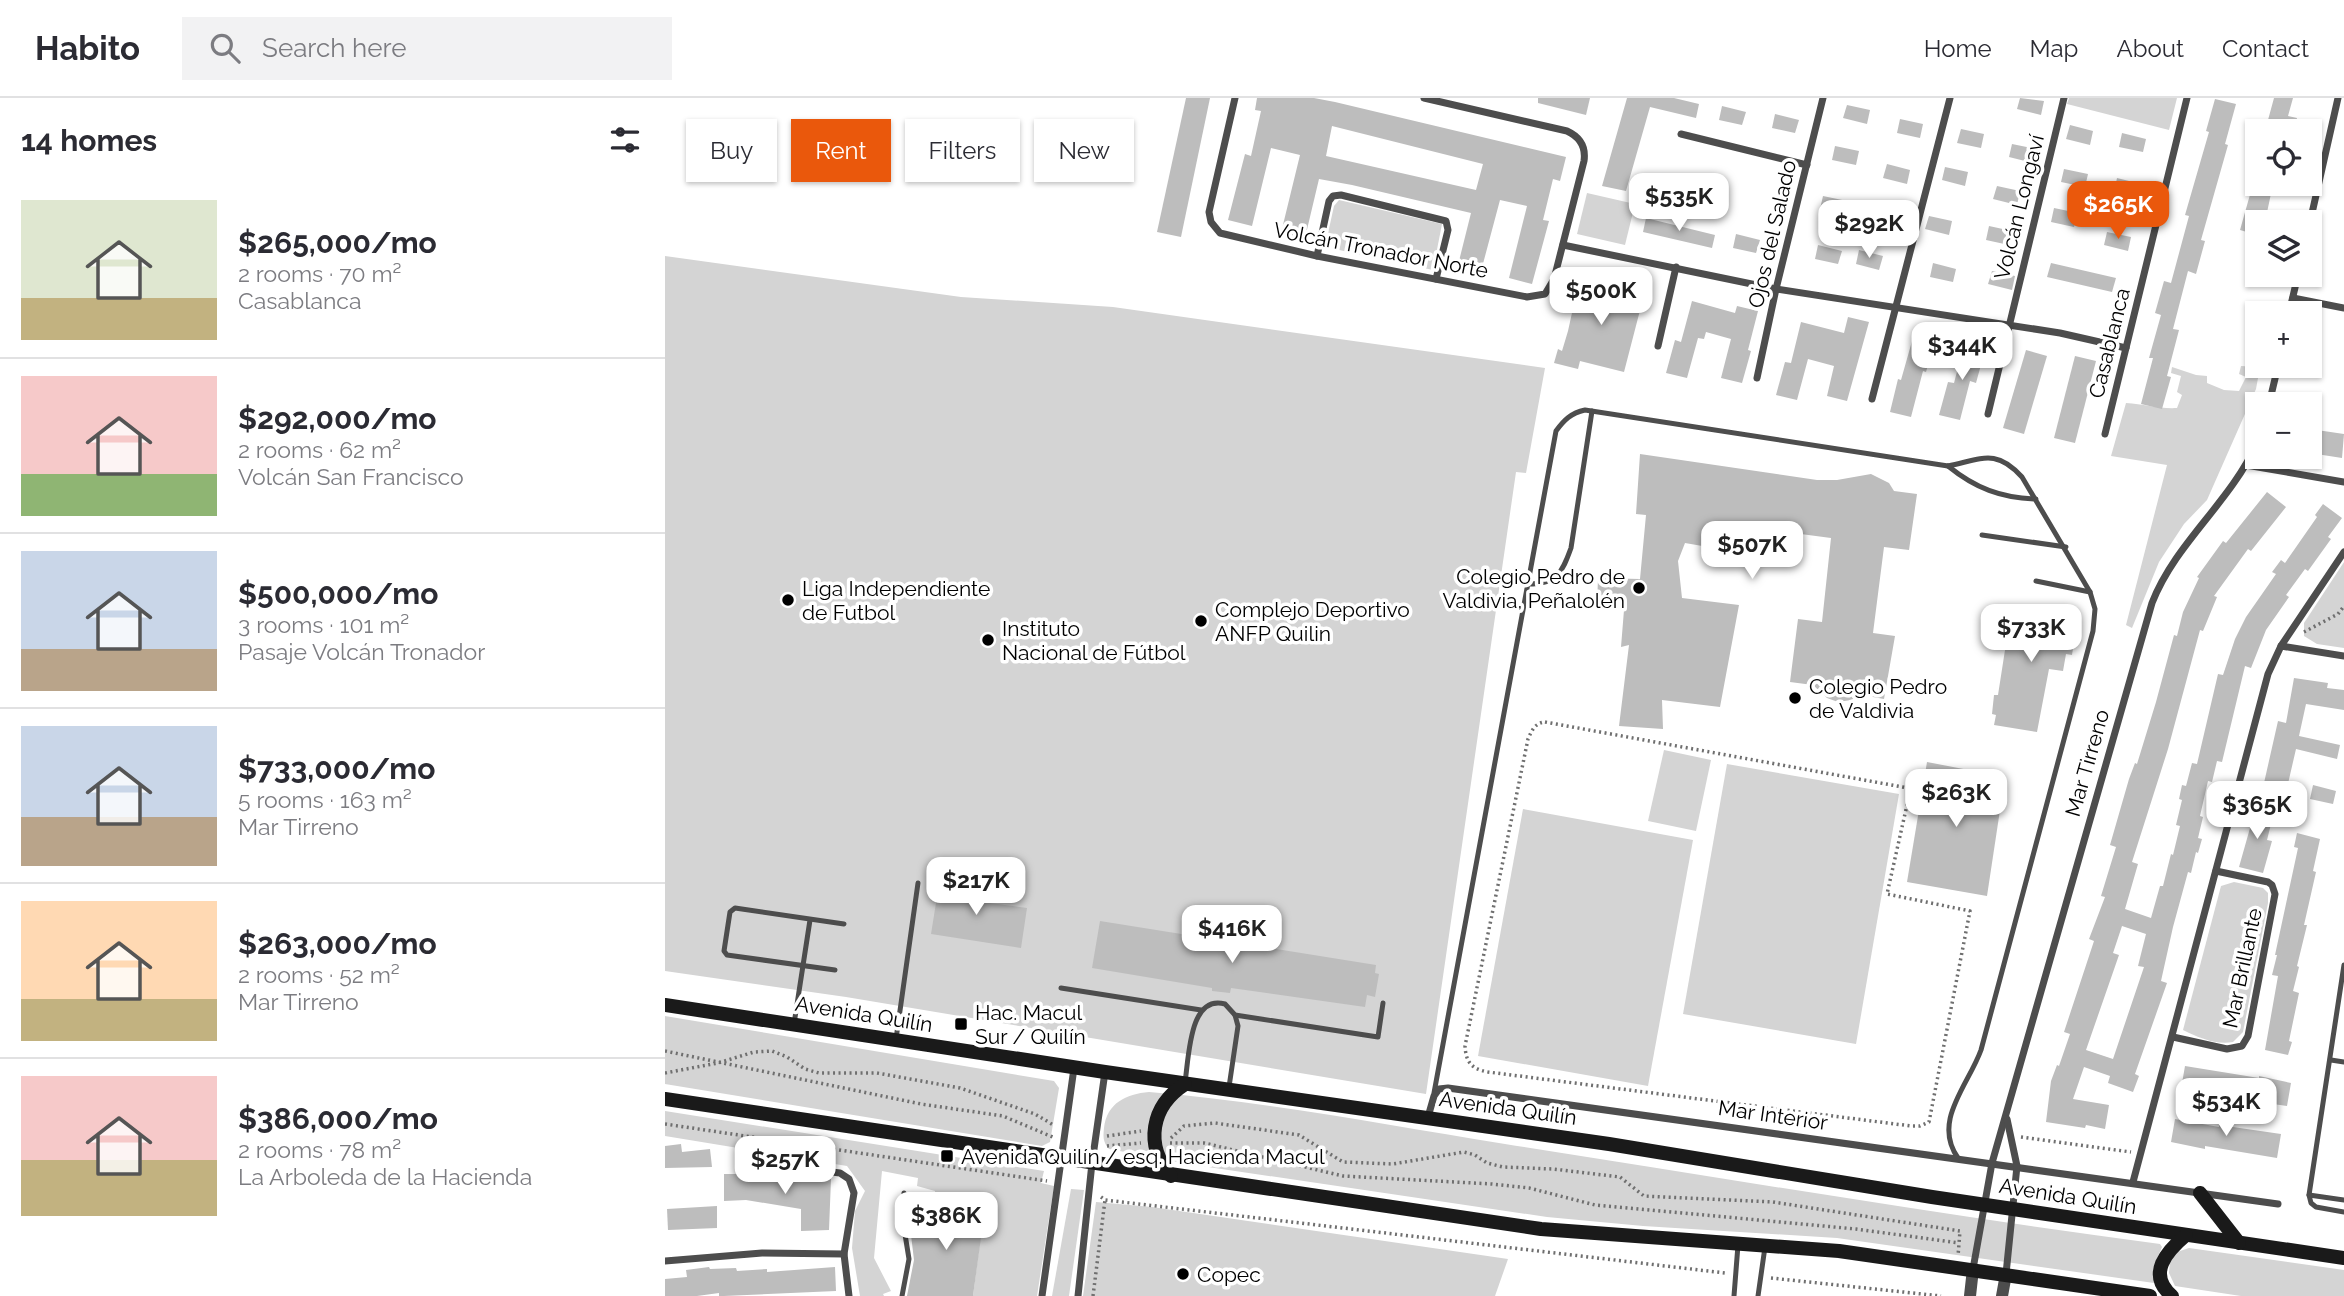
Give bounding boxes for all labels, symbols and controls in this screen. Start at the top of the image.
search box [182,17,672,80]
text: Habito [35,29,140,68]
icon: search [206,29,244,67]
text: Search here [262,33,406,63]
text: Home [1924,34,1992,63]
text: Map [2030,34,2078,63]
text: About [2116,34,2184,63]
text: Contact [2222,34,2309,63]
chip: Buy [686,119,777,182]
chip: Rent [791,119,891,182]
chip: Filters [905,119,1020,182]
chip: New [1034,119,1134,182]
map controls [2245,119,2322,469]
button: locate [2245,119,2322,196]
icon: filters [606,121,644,159]
text: 14 homes [21,123,157,158]
street label: Volcán Longaví [1989,132,2049,282]
street label: Ojos del Salado [1743,158,1801,310]
pin: $535K [1630,174,1728,233]
pin: $265K [2069,181,2167,241]
text: $535K [1645,182,1713,209]
text: $265K [2083,190,2153,217]
pin: $292K [1820,200,1918,260]
text: $292K [1834,209,1904,236]
button: layers [2245,210,2322,287]
street label: Volcán Tronador Norte [1272,217,1490,283]
text: $265,000/mo [238,225,437,260]
icon: home [77,228,161,312]
text: 2 rooms · 70 m² [238,260,401,287]
pin: $500K [1552,268,1650,327]
text: $500K [1566,276,1636,303]
street label: Casablanca [2083,285,2135,401]
text: Casablanca [238,287,362,314]
button: + [2245,301,2322,378]
pin: $344K [1913,322,2011,382]
text: $344K [1928,331,1996,358]
button: − [2245,392,2322,469]
text: $292,000/mo [238,401,437,436]
icon: home [77,404,161,488]
text: 2 rooms · 62 m² [238,436,401,463]
text: Volcán San Francisco [238,463,464,490]
pin: $507K [1703,522,1801,581]
text: $507K [1717,530,1787,557]
place label: Colegio Pedro de Valdivia, Peñalolén [1442,564,1625,613]
text: $500,000/mo [238,576,438,611]
place label: Liga Independiente de Futbol [802,576,990,625]
icon: home [77,579,161,663]
marker: Colegio Pedro de Valdivia, Peñalolén [1631,580,1647,596]
marker: Liga Independiente de Futbol [780,592,796,608]
place label: Complejo Deportivo ANFP Quilin [1215,597,1410,646]
pin: $733K [1982,604,2080,664]
text: 3 rooms · 101 m² [238,611,409,638]
marker: Complejo Deportivo ANFP Quilin [1193,613,1209,629]
text: $733K [1997,613,2065,640]
place label: Instituto Nacional de Fútbol [1002,616,1186,665]
marker: Instituto Nacional de Fútbol [980,632,996,648]
text: Pasaje Volcán Tronador [238,638,485,665]
place label: Colegio Pedro de Valdivia [1809,674,1947,723]
marker: Colegio Pedro de Valdivia [1787,690,1803,706]
street label: Mar Tirreno [2060,707,2114,819]
text: $733,000/mo [238,751,435,786]
icon: home [77,754,161,838]
pin: $263K [1907,770,2005,829]
text: $263K [1921,778,1991,805]
pin: $365K [2208,782,2306,841]
text: 5 rooms · 163 m² [238,786,412,813]
text: $365K [2222,790,2292,817]
text: Mar Tirreno [238,813,359,840]
pin: $217K [927,858,1025,917]
text: $217K [942,866,1010,893]
pin: $416K [1183,906,1281,965]
street label: Mar Brillante [2217,906,2267,1030]
text: $416K [1198,914,1266,941]
text: $263,000/mo [238,926,437,961]
icon: home [77,929,161,1013]
text: 2 rooms · 52 m² [238,961,400,988]
text: Mar Tirreno [238,988,359,1015]
street label: Avenida Quilín [794,991,934,1037]
place label: Hac. Macul Sur / Quilín [975,1000,1086,1049]
marker: Hac. Macul Sur / Quilín [953,1016,969,1032]
pin: $534K [2177,1079,2275,1138]
street label: Avenida Quilín [1438,1086,1578,1130]
text: $534K [2192,1087,2260,1114]
street label: Mar Interior [1717,1095,1830,1135]
text: $386,000/mo [238,1101,438,1136]
icon: home [77,1104,161,1188]
text: 2 rooms · 78 m² [238,1136,401,1163]
pin: $257K [736,1136,834,1196]
place label: Avenida Quilín / esq. Hacienda Macul [961,1144,1325,1169]
text: $257K [751,1145,819,1172]
marker: Avenida Quilín / esq. Hacienda Macul [939,1148,955,1164]
text: La Arboleda de la Hacienda [238,1163,532,1190]
street label: Avenida Quilín [1998,1173,2138,1219]
pin: $386K [897,1192,995,1252]
text: $386K [911,1201,981,1228]
place label: Copec [1197,1262,1261,1287]
marker: Copec [1175,1266,1191,1282]

